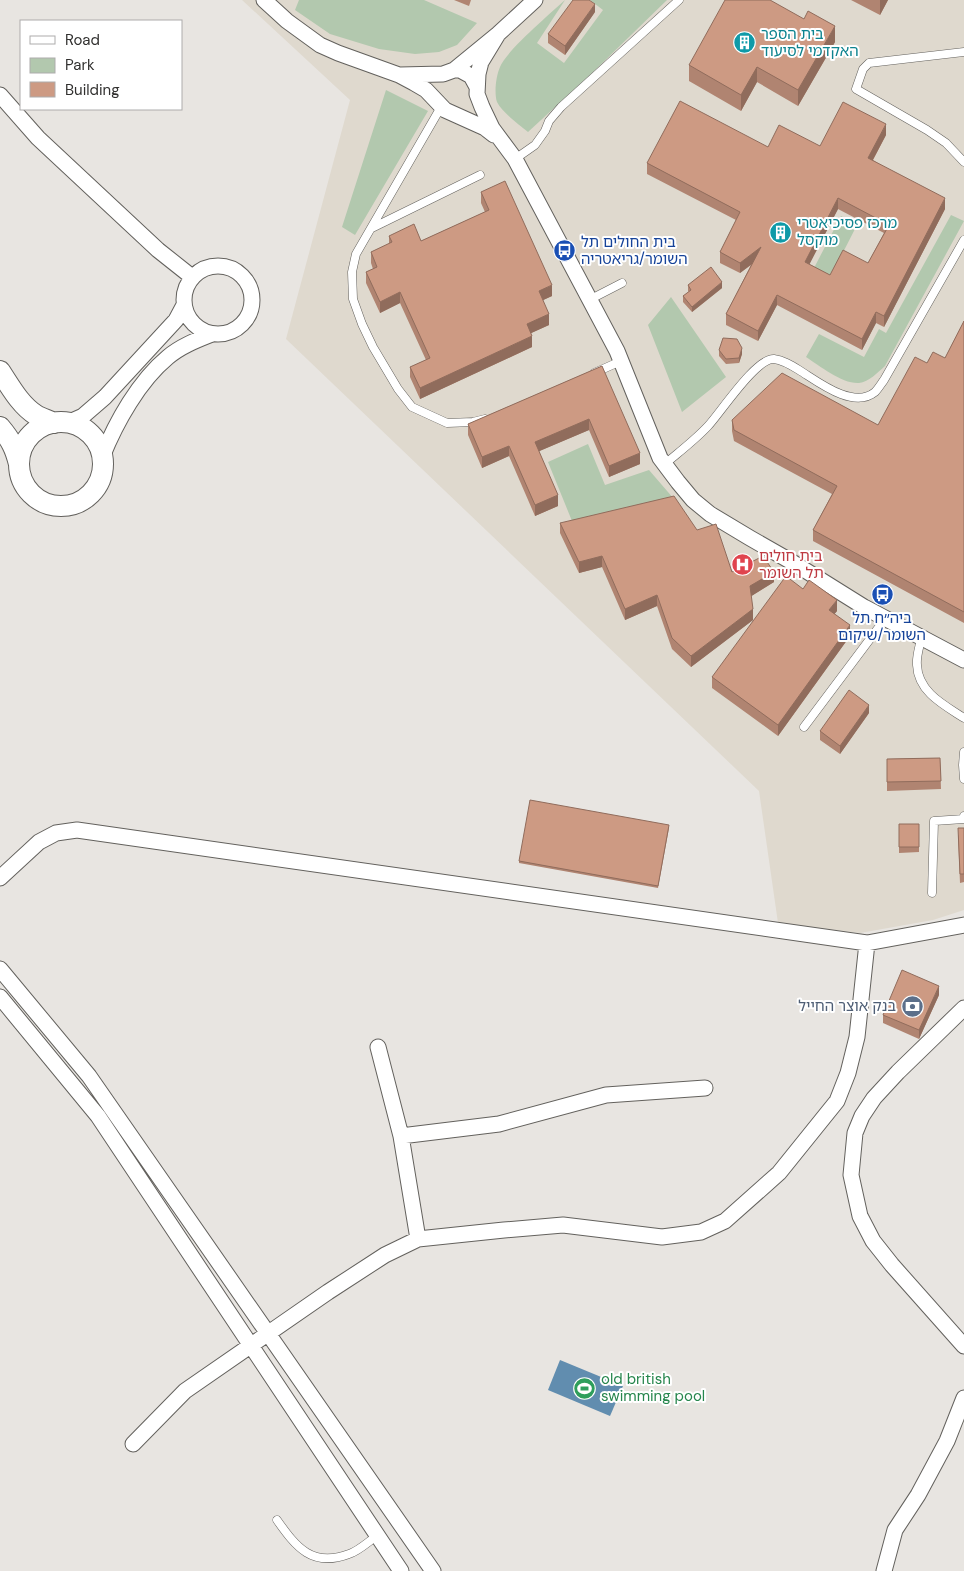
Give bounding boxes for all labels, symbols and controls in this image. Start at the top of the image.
legend [20,20,182,110]
place label: בית הספר האקדמי לסיעוד [761,24,859,61]
text: Road [65,30,100,50]
building icon: בית הספר האקדמי לסיעוד [733,31,757,55]
text: Park [65,55,95,75]
text: Building [65,80,120,100]
place label: מרכז פסיכיאטרי מוקסל [797,213,897,250]
building icon: מרכז פסיכיאטרי מוקסל [769,220,793,244]
place label: בית החולים תל השומר/גריאטריה [581,232,688,269]
bus stop icon: בית החולים תל השומר/גריאטריה [553,239,577,263]
place label: בית חולים תל השומר [759,546,824,583]
hospital icon: בית חולים תל השומר [731,553,755,577]
bus stop icon: ביה״ח תל השומר/שיקום [870,583,894,607]
place label: ביה״ח תל השומר/שיקום [838,608,926,645]
bank icon: בנק אוצר החייל [900,994,924,1018]
place label: בנק אוצר החייל [798,996,896,1016]
place label: old british swimming pool [601,1369,705,1406]
sports icon: old british swimming pool [573,1376,597,1400]

